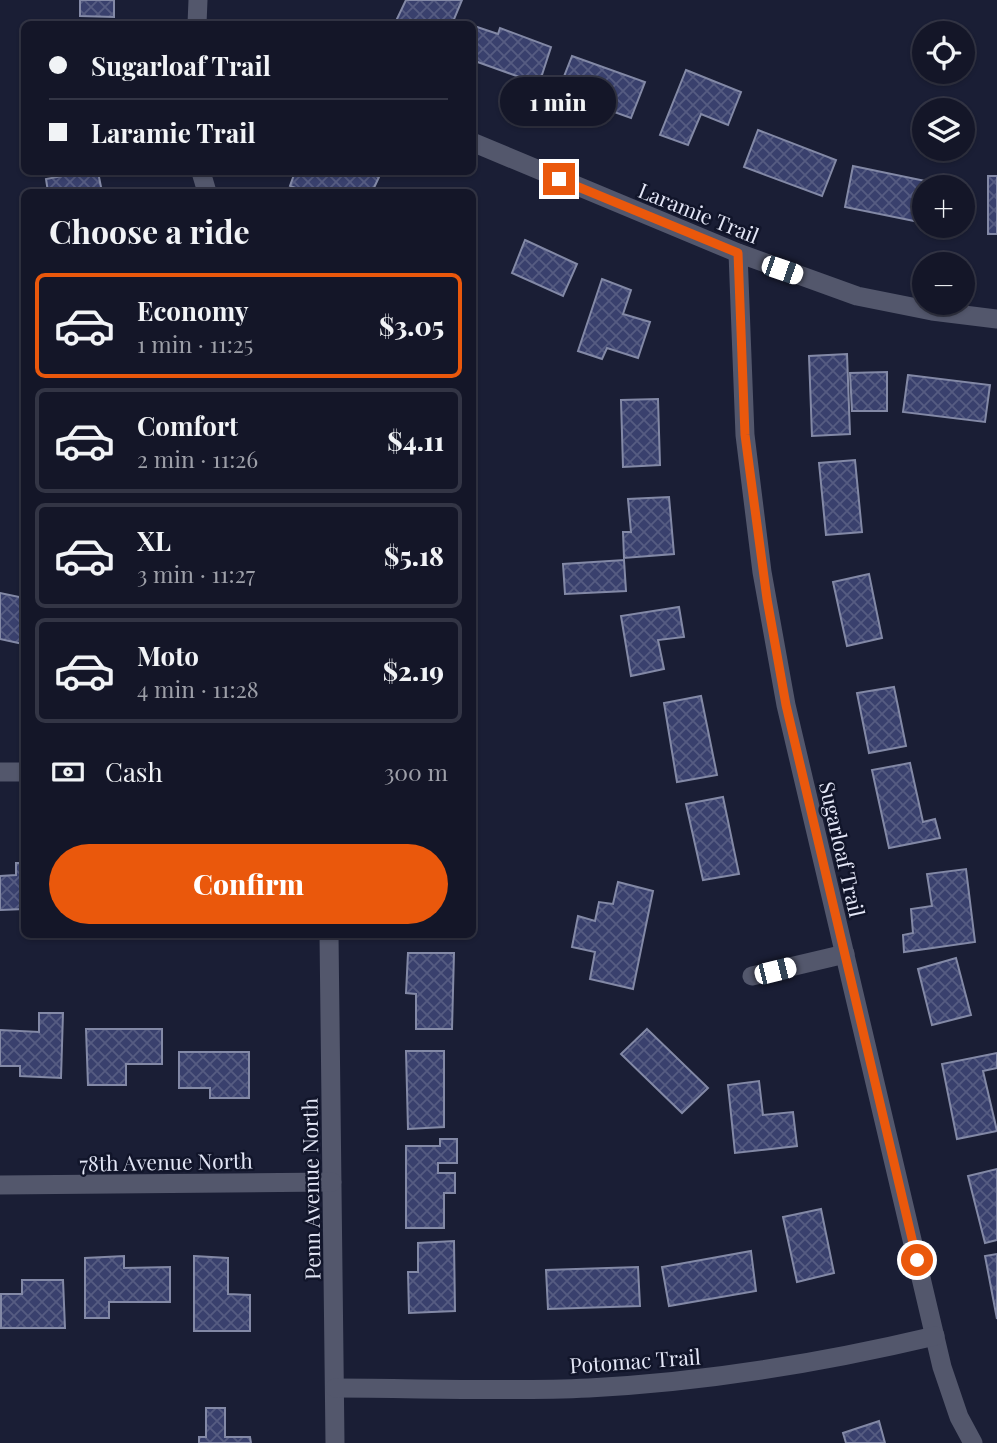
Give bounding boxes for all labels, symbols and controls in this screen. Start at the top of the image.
map controls [912,21,975,315]
button: locate [912,21,975,84]
text: Sugarloaf Trail [91,48,271,83]
callout: 1 min [501,78,617,127]
text: 1 min [530,86,586,117]
button: layers [912,98,975,161]
text: Laramie Trail [91,115,256,150]
route end [543,163,575,195]
street label: Laramie Trail [635,175,763,249]
button: + [912,175,975,238]
text: Choose a ride [49,209,250,252]
button: − [912,252,975,315]
car [759,253,806,287]
text: Economy [137,293,248,328]
icon: car [53,294,116,357]
text: $3.05 [379,308,444,343]
text: 1 min · 11:25 [137,328,253,359]
text: Comfort [137,408,238,443]
icon: car [53,409,116,472]
text: $4.11 [387,423,444,458]
text: 2 min · 11:26 [137,443,258,474]
text: XL [137,523,171,558]
icon: car [53,524,116,587]
text: $5.18 [384,538,444,573]
text: 3 min · 11:27 [137,558,255,589]
text: Moto [137,638,199,673]
icon: car [53,639,116,702]
text: $2.19 [383,653,444,688]
text: 4 min · 11:28 [137,673,259,704]
icon: cash [49,753,87,791]
text: Cash [105,754,163,789]
text: 300 m [384,756,448,787]
street label: Sugarloaf Trail [814,778,872,920]
button: Confirm [49,844,448,924]
car [753,956,798,986]
street label: Penn Avenue North [294,1097,326,1280]
street label: 78th Avenue North [79,1145,254,1177]
route start [901,1244,933,1276]
street label: Potomac Trail [568,1341,702,1379]

